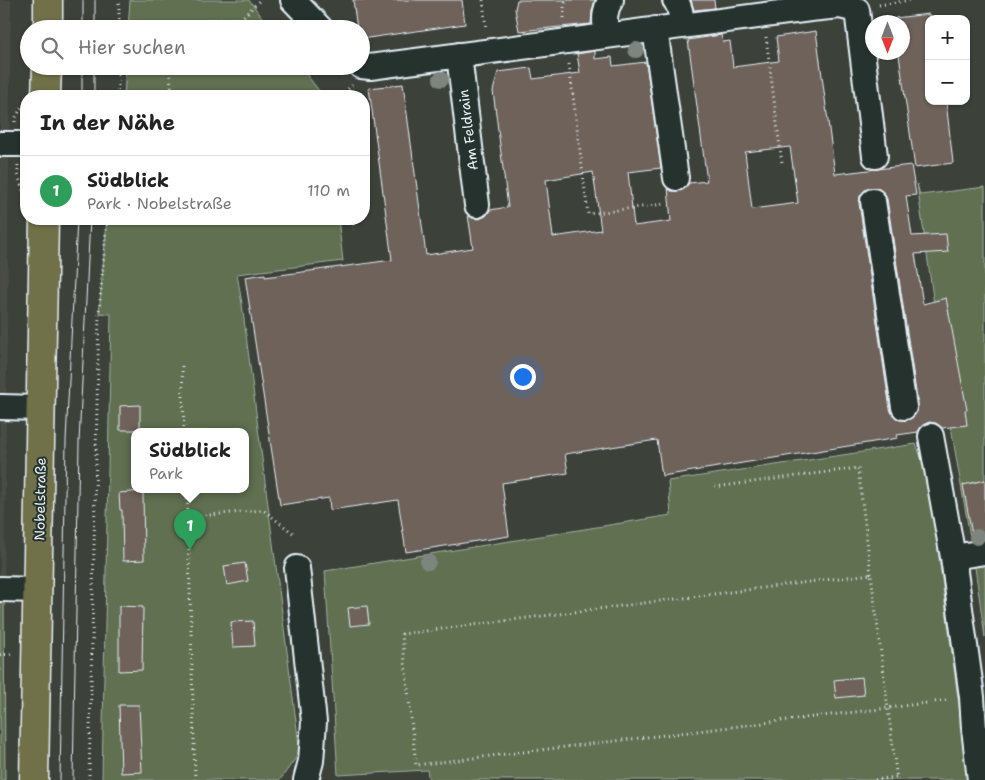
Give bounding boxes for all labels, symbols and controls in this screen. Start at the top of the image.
north arrow [865,15,910,60]
map controls [925,15,970,105]
button: + [925,15,970,60]
search box [20,20,370,75]
icon: search [38,34,66,62]
text: Hier suchen [78,35,186,60]
button: − [925,60,970,105]
street label: Am Feldrain [454,88,482,171]
text: In der Nähe [40,109,175,137]
text: Südblick [87,168,169,193]
text: 1 [52,180,60,201]
text: 110 m [307,180,350,201]
text: Park · Nobelstraße [87,193,232,214]
your location [510,364,536,390]
popup [131,428,249,493]
text: Südblick [149,438,231,463]
street label: Nobelstraße [30,457,50,541]
text: Park [149,463,183,484]
pin: 1 [174,509,206,550]

